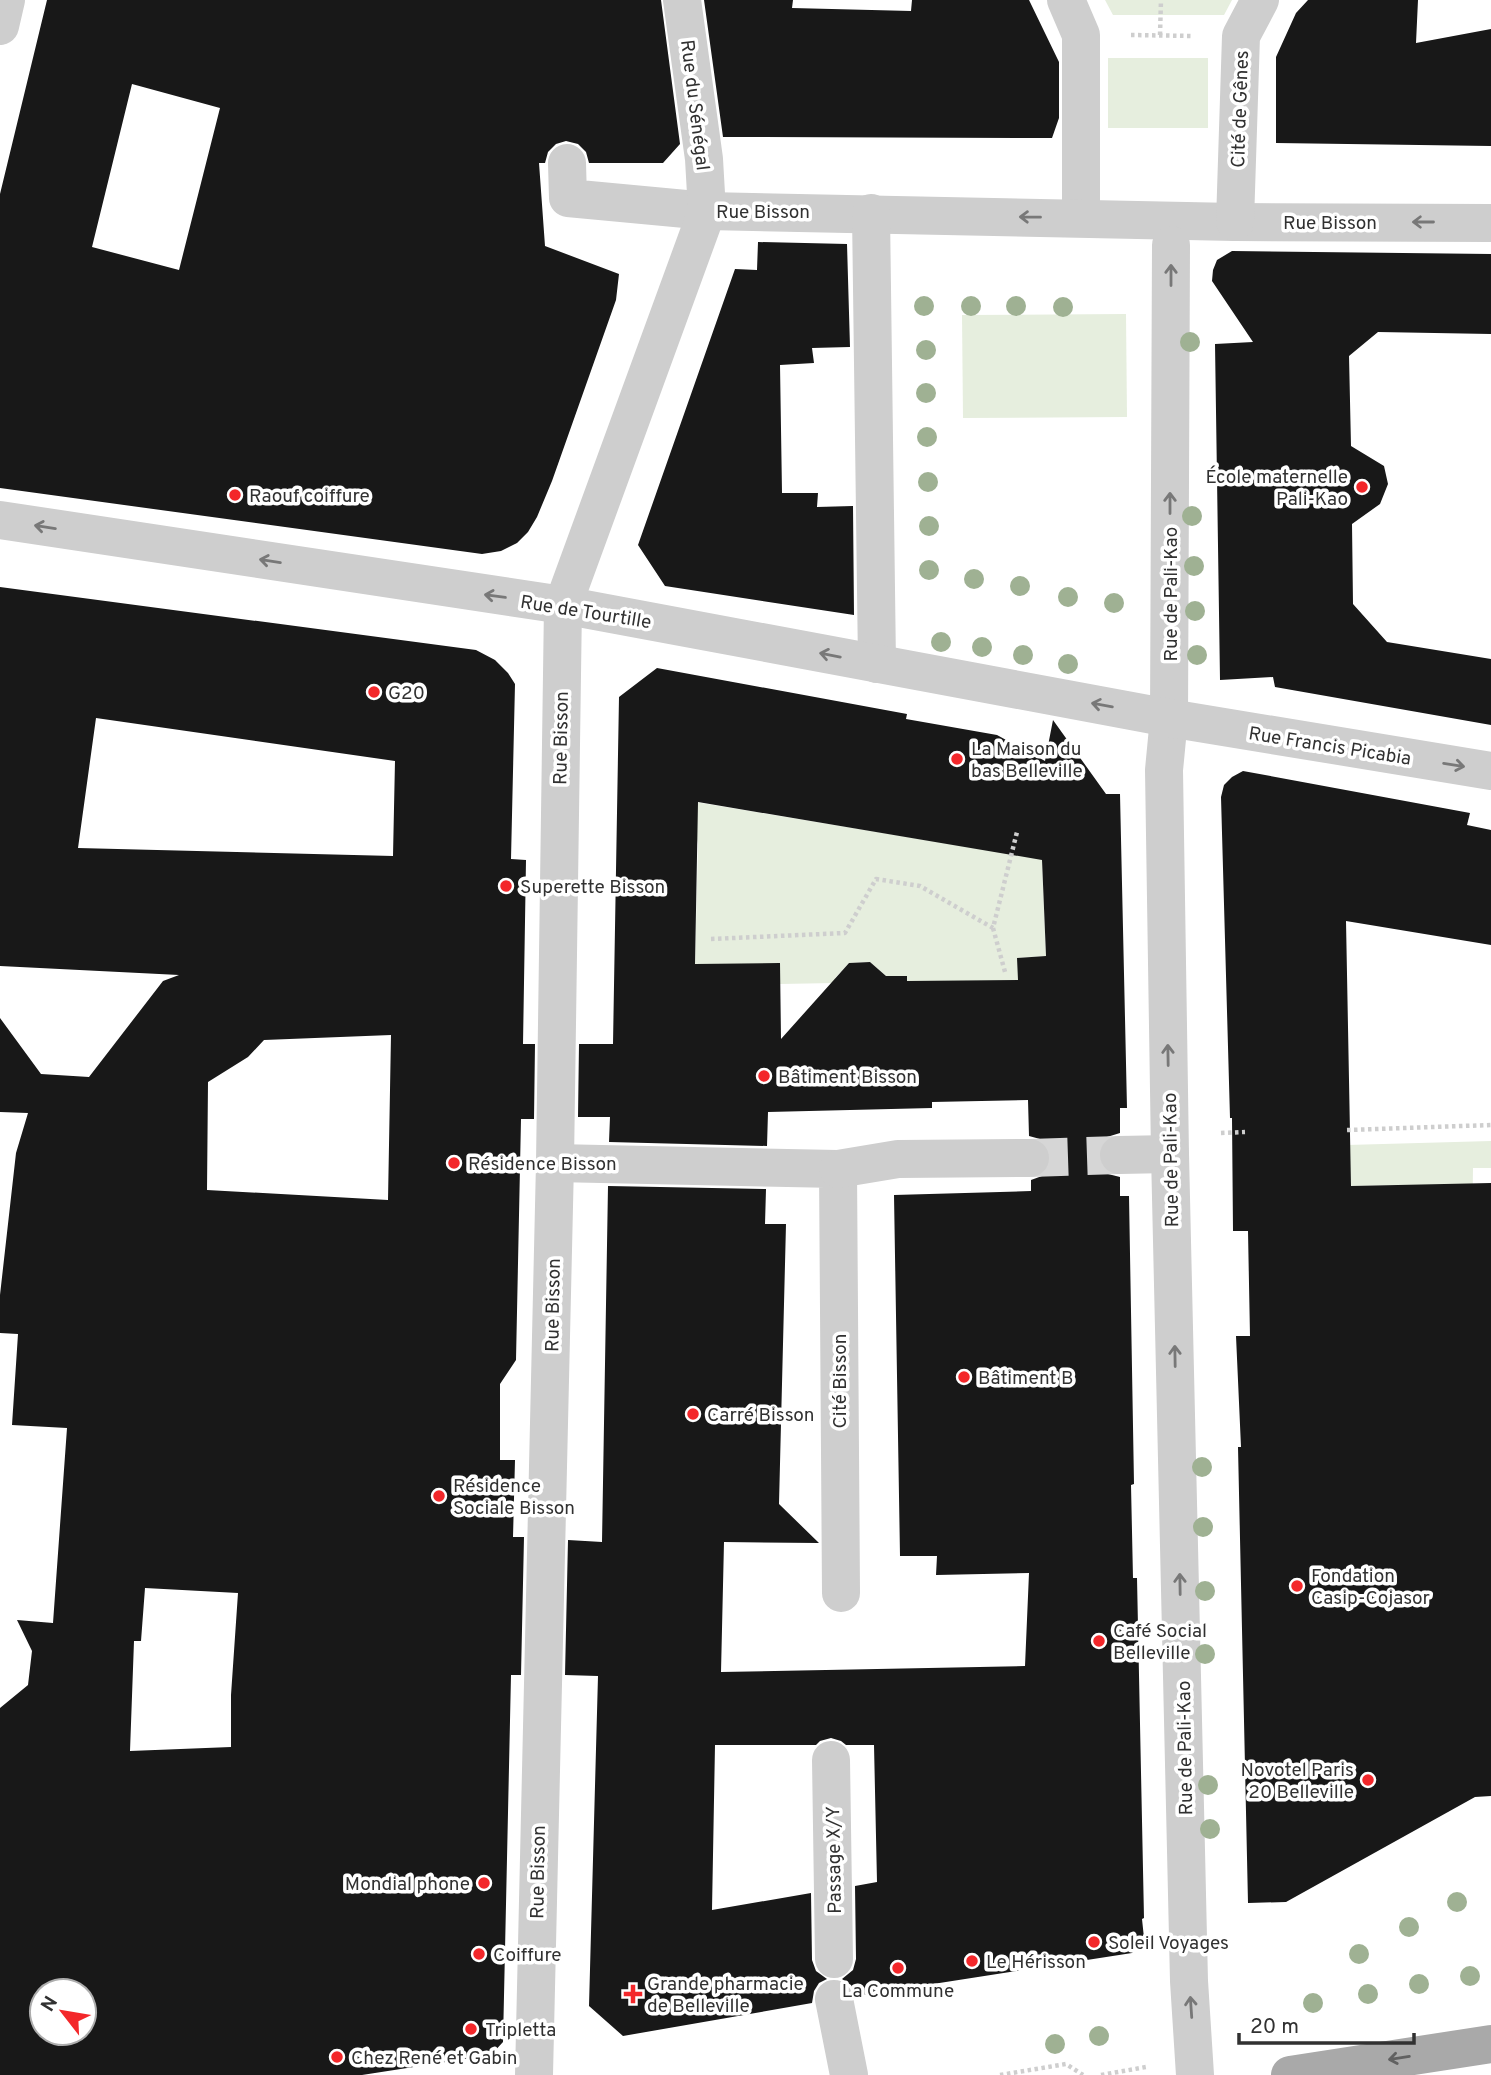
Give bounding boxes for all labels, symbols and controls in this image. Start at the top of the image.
street label: Rue du Sénégal [674,38,714,172]
street label: Cité de Gênes [1227,50,1255,168]
street label: Rue Bisson [716,201,810,225]
one-way arrow [1019,210,1042,224]
street label: Rue Bisson [1283,212,1377,236]
one-way arrow [1412,215,1435,229]
one-way arrow [1164,264,1178,287]
place label: École maternelle Pali-Kao [1205,465,1348,512]
marker: École maternelle Pali-Kao [1354,479,1370,495]
place label: Raouf coiffure [249,485,370,509]
marker: Raouf coiffure [227,487,243,503]
one-way arrow [1163,492,1177,515]
one-way arrow [34,520,57,533]
street label: Rue de Pali-Kao [1160,527,1184,661]
one-way arrow [259,555,282,568]
one-way arrow [484,589,507,602]
street label: Rue de Tourtille [518,591,653,635]
one-way arrow [819,648,842,661]
place label: G20 [388,682,425,706]
marker: G20 [366,684,382,700]
street label: Rue Bisson [549,691,575,785]
one-way arrow [1091,698,1114,711]
street label: Rue Francis Picabia [1247,722,1413,772]
place label: La Maison du bas Belleville [971,738,1083,784]
marker: La Maison du bas Belleville [949,751,965,767]
one-way arrow [1442,759,1465,772]
place label: Superette Bisson [520,876,665,900]
marker: Superette Bisson [498,878,514,894]
one-way arrow [1162,1044,1175,1067]
place label: Bâtiment Bisson [778,1066,917,1090]
marker: Bâtiment Bisson [756,1068,772,1084]
street label: Rue de Pali-Kao [1159,1092,1185,1228]
place label: Résidence Bisson [468,1153,617,1177]
marker: Résidence Bisson [446,1155,462,1171]
street label: Rue Bisson [541,1258,567,1352]
street label: Cité Bisson [829,1334,853,1428]
one-way arrow [1168,1345,1181,1368]
place label: Bâtiment B [978,1367,1073,1391]
marker: Bâtiment B [956,1369,972,1385]
place label: Carré Bisson [707,1404,815,1428]
marker: Carré Bisson [685,1406,701,1422]
place label: Résidence Sociale Bisson [453,1475,575,1521]
marker: Résidence Sociale Bisson [431,1488,447,1504]
place label: Fondation Casip-Cojasor [1311,1565,1431,1611]
one-way arrow [1173,1572,1186,1595]
marker: Fondation Casip-Cojasor [1289,1578,1305,1594]
place label: Café Social Belleville [1113,1620,1207,1666]
marker: Café Social Belleville [1091,1633,1107,1649]
street label: Rue de Pali-Kao [1173,1680,1199,1816]
place label: Novotel Paris 20 Belleville [1240,1759,1354,1805]
marker: Novotel Paris 20 Belleville [1360,1772,1376,1788]
street label: Passage X/Y [822,1806,848,1914]
street label: Rue Bisson [526,1825,552,1919]
place label: Mondial phone [345,1873,470,1897]
marker: Mondial phone [476,1875,492,1891]
place label: Soleil Voyages [1108,1932,1229,1956]
marker: Soleil Voyages [1086,1934,1102,1950]
place label: Coiffure [493,1944,562,1968]
marker: Coiffure [471,1946,487,1962]
place label: Le Hérisson [986,1951,1086,1975]
marker: Le Hérisson [964,1953,980,1969]
marker: La Commune [890,1960,906,1976]
place label: Grande pharmacie de Belleville [647,1973,804,2019]
north arrow [28,1977,98,2047]
place label: La Commune [842,1980,954,2004]
marker: Grande pharmacie de Belleville [625,1986,641,2002]
text: N [36,1992,64,2016]
one-way arrow [1184,1996,1197,2019]
scale bar [1239,2002,1414,2046]
text: 20 m [1250,2014,1299,2041]
place label: Tripletta [485,2019,556,2043]
marker: Tripletta [463,2021,479,2037]
place label: Chez René et Gabin [351,2047,518,2071]
marker: Chez René et Gabin [329,2049,345,2065]
one-way arrow [1388,2052,1411,2065]

